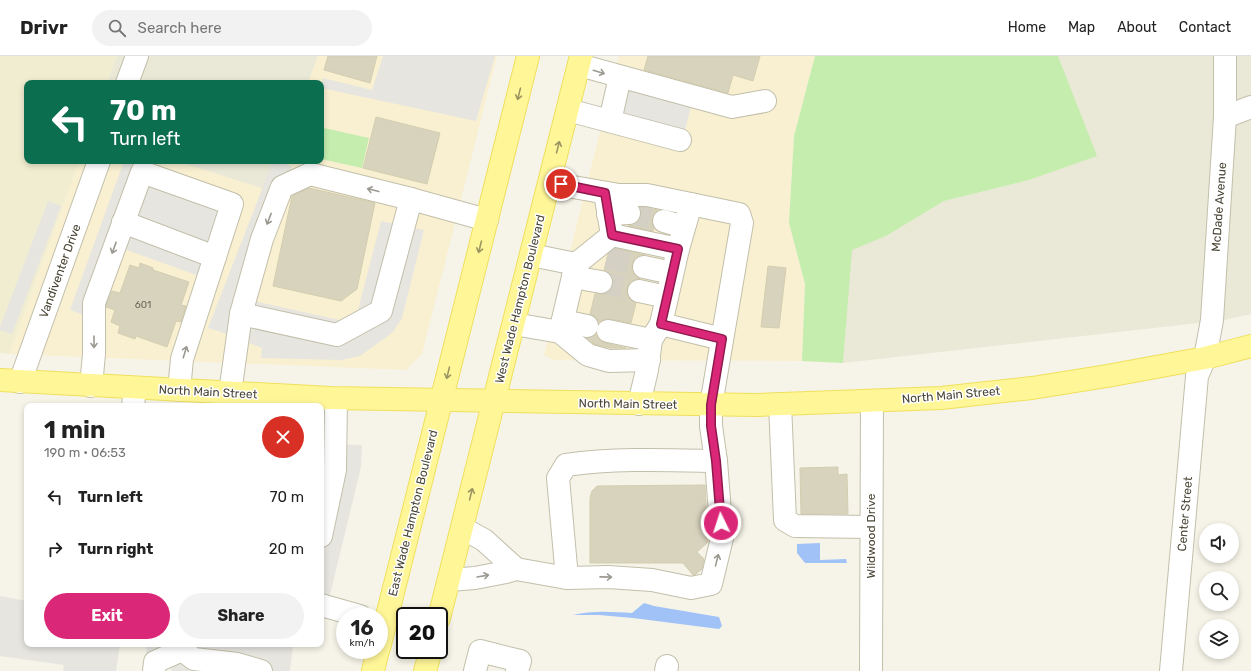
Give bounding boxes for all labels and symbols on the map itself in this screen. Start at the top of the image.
one-way arrow [593,69,606,76]
one-way arrow [514,87,522,100]
one-way arrow [555,140,563,153]
street label: McDade Avenue [1209,162,1229,252]
pin [544,167,578,201]
one-way arrow [367,186,380,193]
one-way arrow [265,212,273,224]
street label: West Wade Hampton Boulevard [492,213,548,385]
street label: Vandiventer Drive [36,222,84,320]
one-way arrow [476,240,483,253]
one-way arrow [109,242,117,254]
house number: 601 [135,299,151,311]
one-way arrow [90,335,98,348]
one-way arrow [182,346,189,359]
one-way arrow [444,366,451,379]
street label: North Main Street [158,382,258,402]
street label: North Main Street [901,384,1001,406]
street label: North Main Street [579,396,678,412]
street label: East Wade Hampton Boulevard [386,428,440,598]
street label: Center Street [1175,476,1195,552]
one-way arrow [467,488,475,501]
street label: Wildwood Drive [864,493,878,578]
position arrow [700,502,742,544]
one-way arrow [713,554,721,567]
one-way arrow [476,572,489,580]
one-way arrow [599,573,612,581]
speed limit sign: 20 [396,607,448,659]

